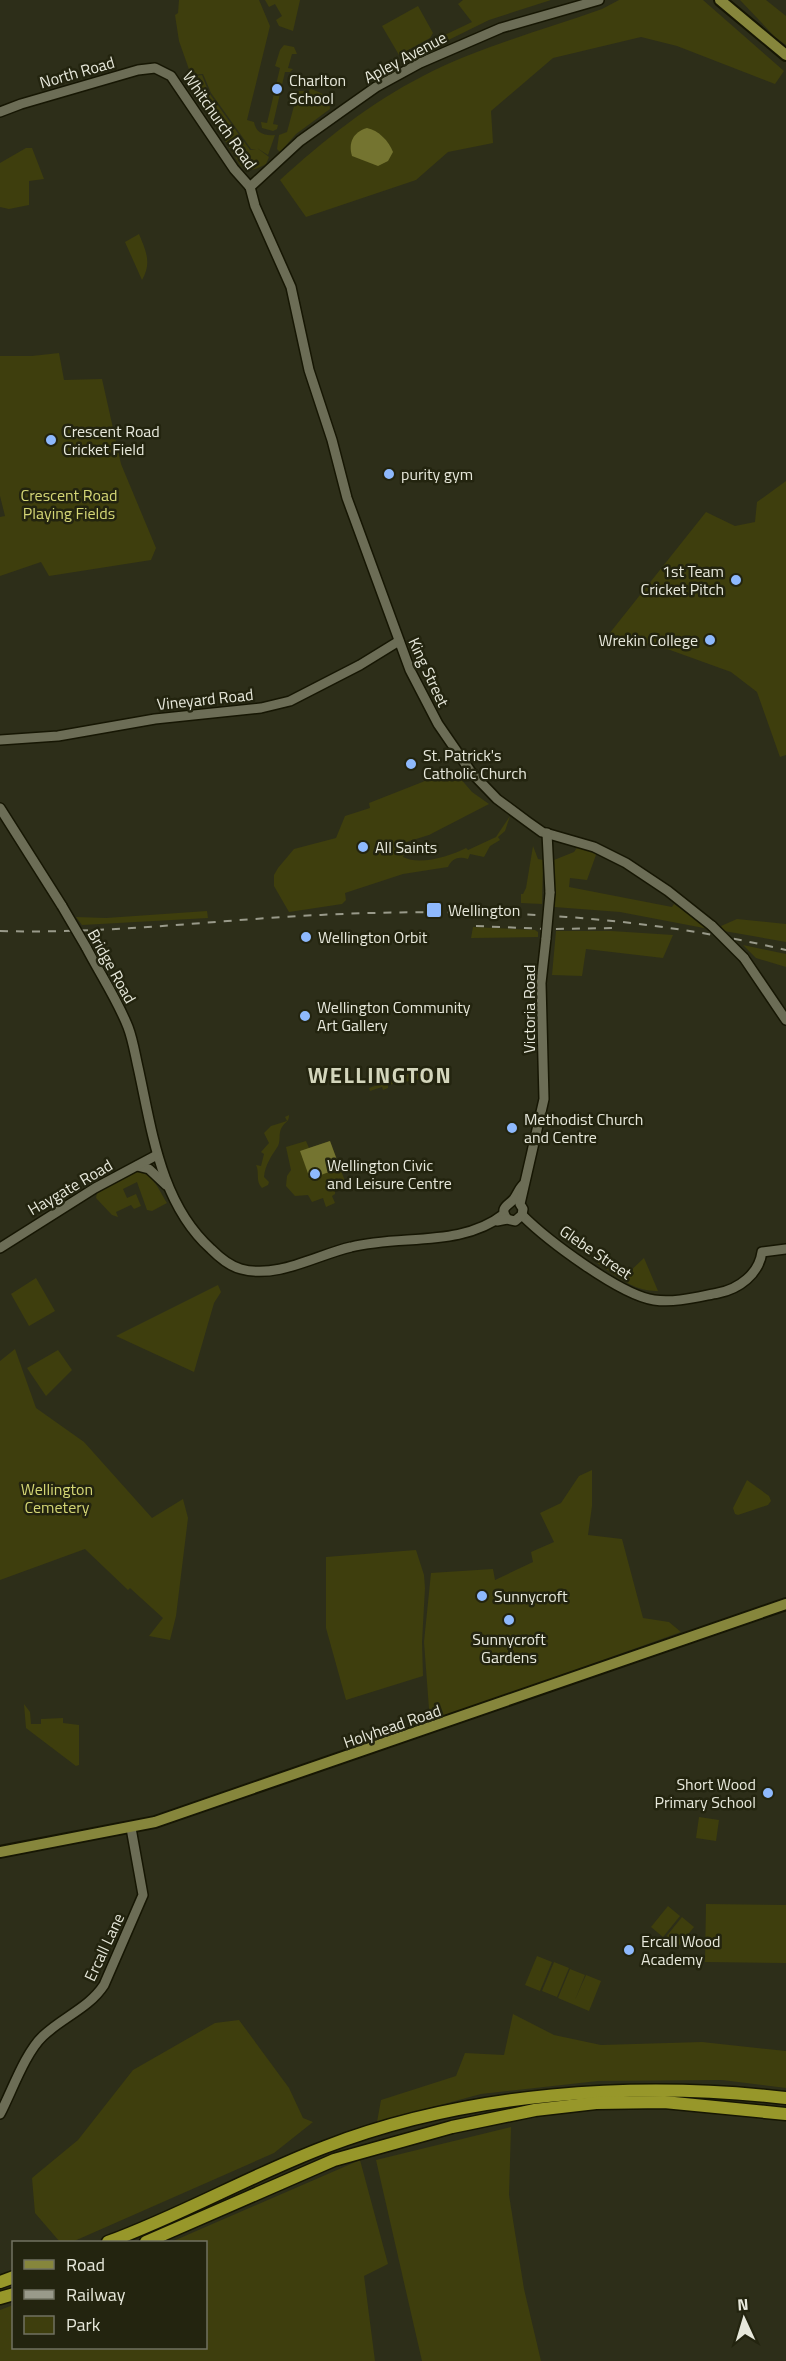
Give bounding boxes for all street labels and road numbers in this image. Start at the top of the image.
street label: Apley Avenue [359,25,451,89]
street label: North Road [37,50,117,94]
street label: Whitchurch Road [177,66,263,174]
street label: King Street [402,633,456,711]
street label: Vineyard Road [156,682,254,716]
street label: Bridge Road [82,924,142,1008]
street label: Victoria Road [517,964,541,1054]
street label: Haygate Road [23,1153,117,1221]
street label: Glebe Street [555,1219,637,1285]
street label: Holyhead Road [340,1698,444,1754]
street label: Ercall Lane [78,1909,130,1985]

